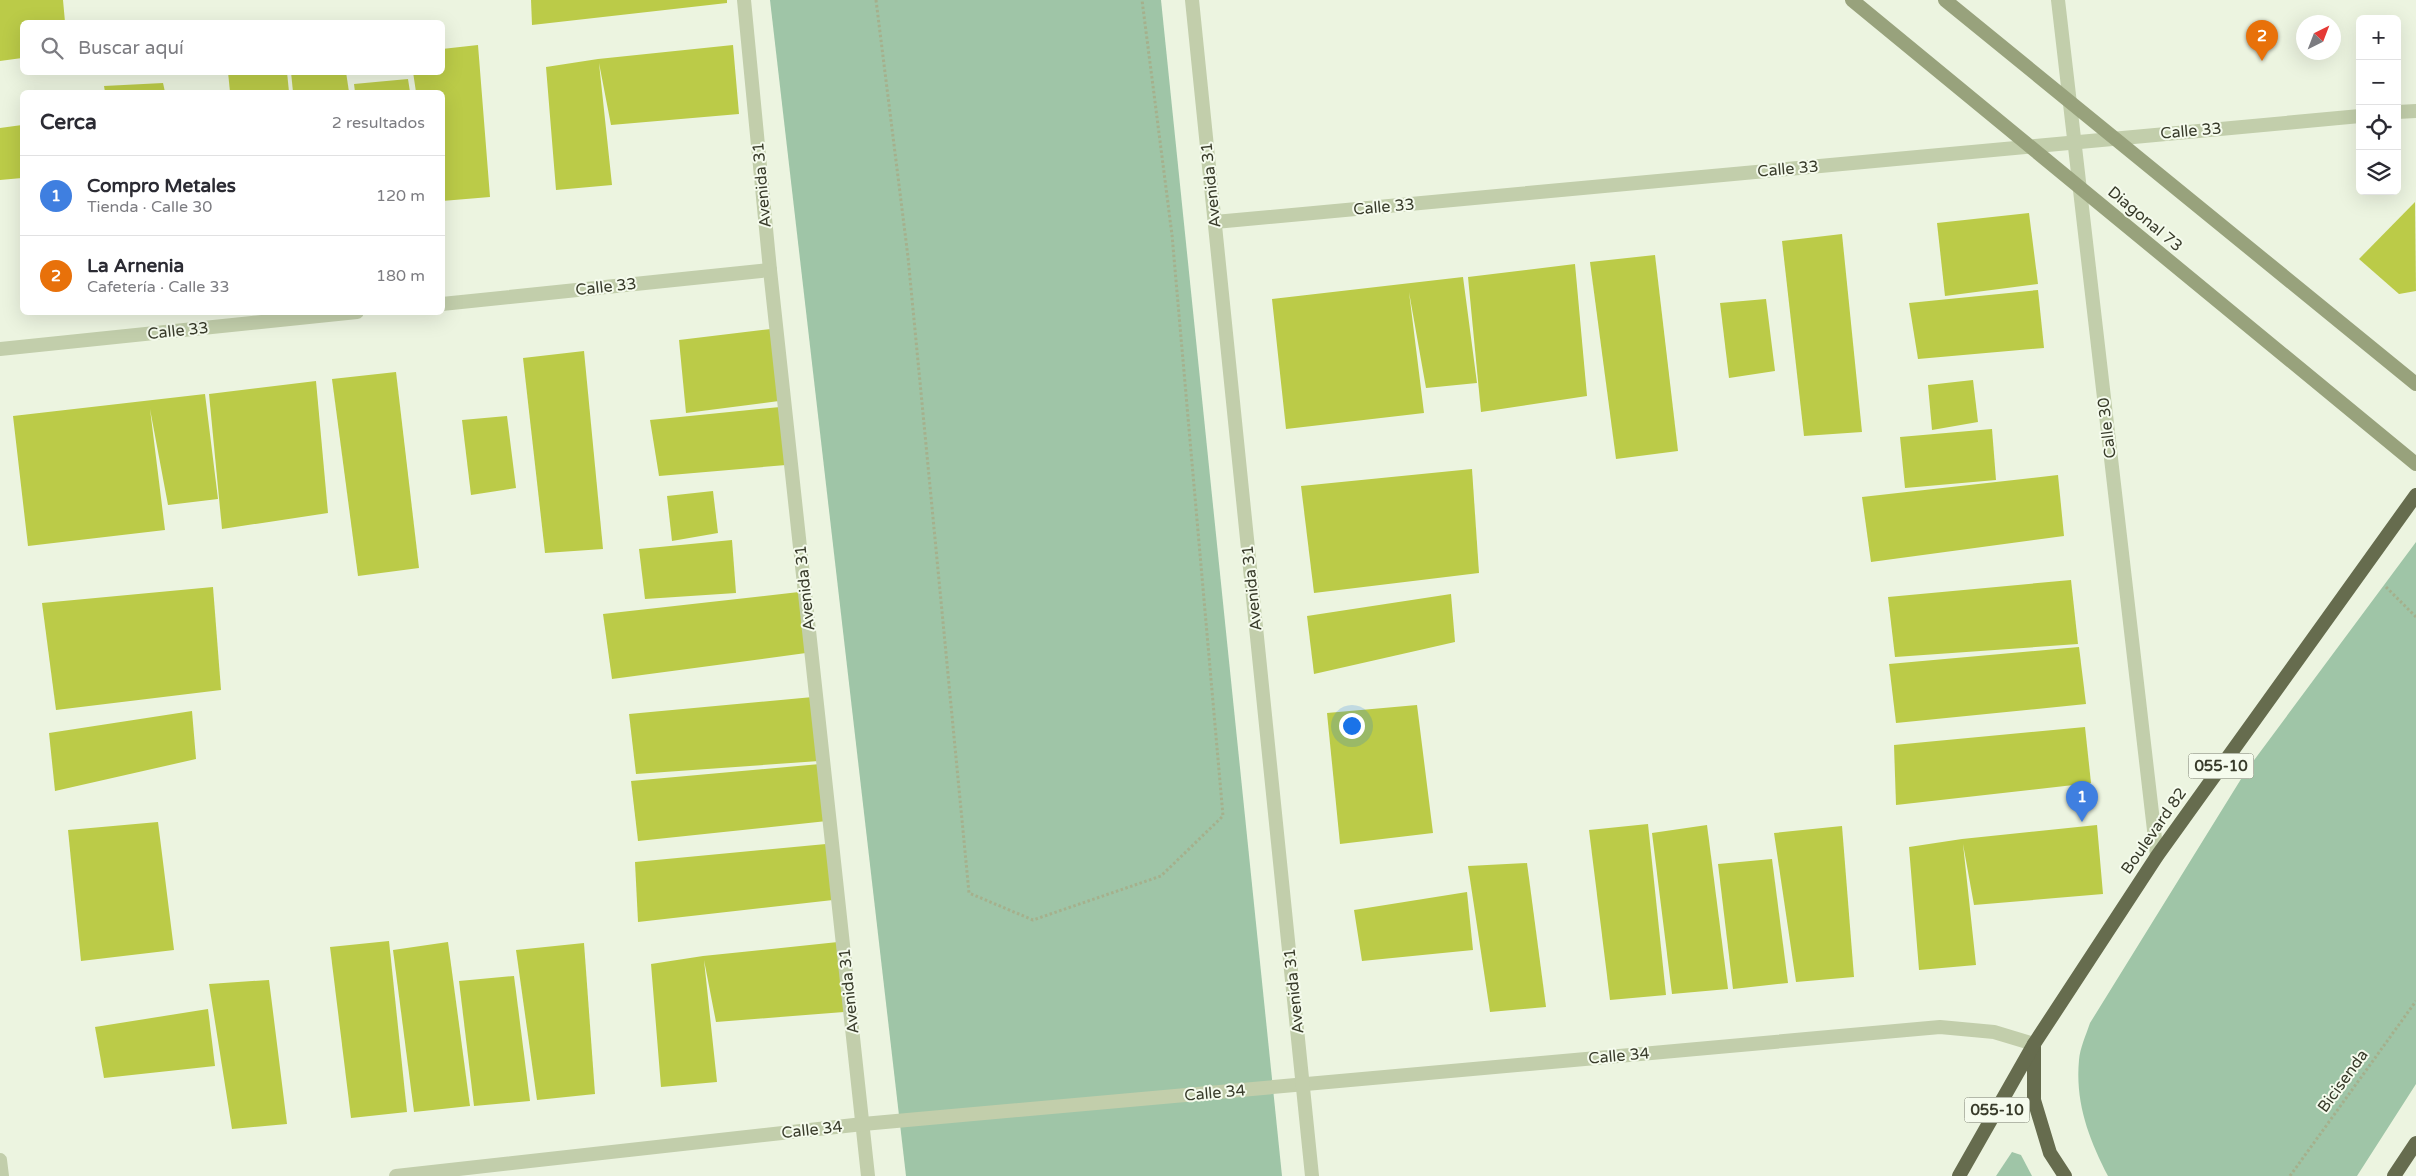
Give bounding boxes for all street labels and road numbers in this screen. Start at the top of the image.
street label: Calle 33 [2160,118,2222,144]
street label: Avenida 31 [748,141,776,229]
street label: Avenida 31 [1197,141,1225,229]
street label: Calle 33 [1757,156,1819,182]
street label: Diagonal 73 [2103,182,2187,256]
street label: Calle 33 [1353,194,1415,220]
street label: Calle 33 [574,274,638,300]
street label: Calle 33 [146,318,210,344]
street label: Calle 30 [2093,396,2121,460]
street label: Avenida 31 [791,544,819,632]
street label: Avenida 31 [1238,544,1266,632]
road number: 055-10 [2188,754,2254,778]
street label: Boulevard 82 [2117,784,2191,878]
street label: Avenida 31 [835,947,863,1035]
street label: Avenida 31 [1280,947,1308,1035]
street label: Calle 34 [1588,1043,1650,1069]
street label: Bicisenda [2313,1046,2373,1116]
street label: Calle 34 [1184,1080,1246,1106]
road number: 055-10 [1964,1098,2030,1122]
street label: Calle 34 [780,1117,844,1143]

